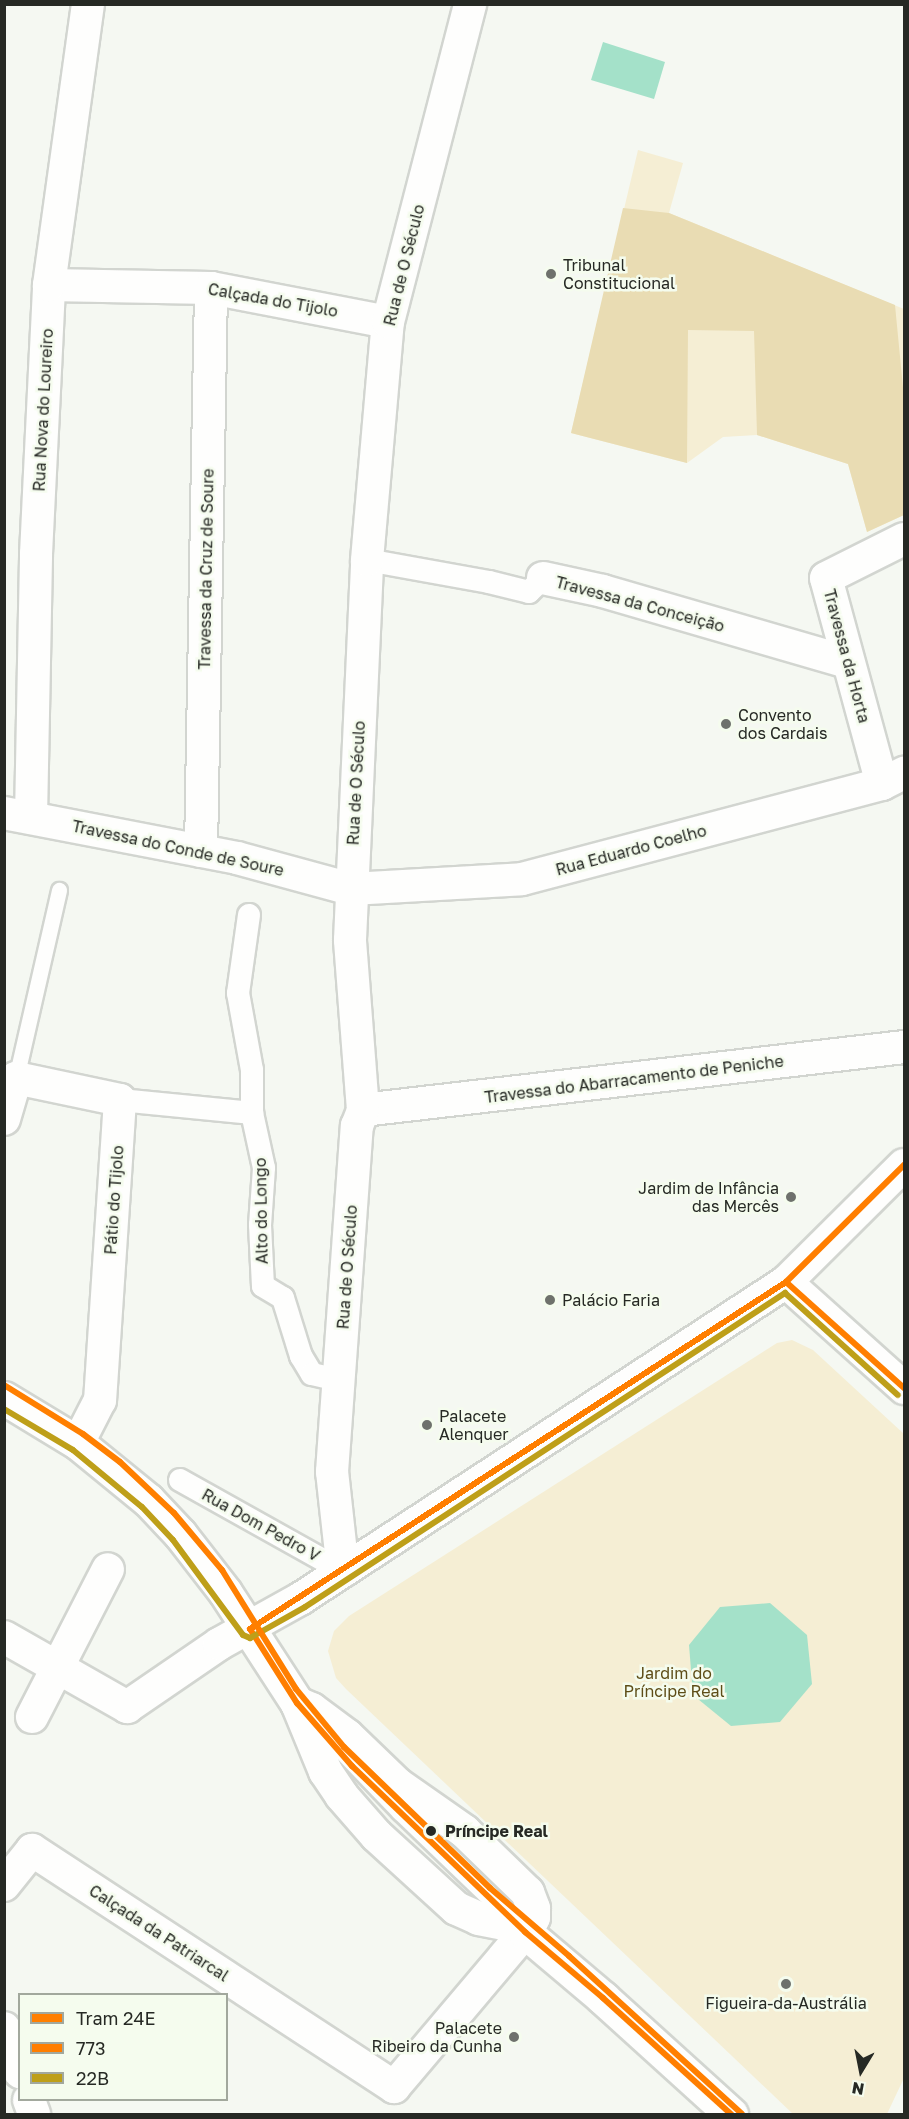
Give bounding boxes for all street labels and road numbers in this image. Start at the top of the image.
street label: Rua de O Século [380,202,428,328]
street label: Calçada do Tijolo [207,279,339,321]
street label: Rua Nova do Loureiro [29,328,57,492]
street label: Travessa da Cruz de Soure [195,468,217,670]
street label: Travessa da Conceição [553,572,727,636]
street label: Travessa da Horta [820,587,874,725]
street label: Rua de O Século [343,720,369,846]
street label: Travessa do Conde de Soure [70,816,286,880]
street label: Rua Eduardo Coelho [554,821,708,879]
street label: Travessa do Abarracamento de Peniche [483,1051,785,1107]
street label: Pátio do Tijolo [101,1145,127,1255]
street label: Alto do Longo [250,1158,272,1264]
street label: Rua de O Século [333,1204,361,1330]
street label: Rua Dom Pedro V [199,1485,323,1565]
street label: Calçada da Patriarcal [86,1881,232,1985]

